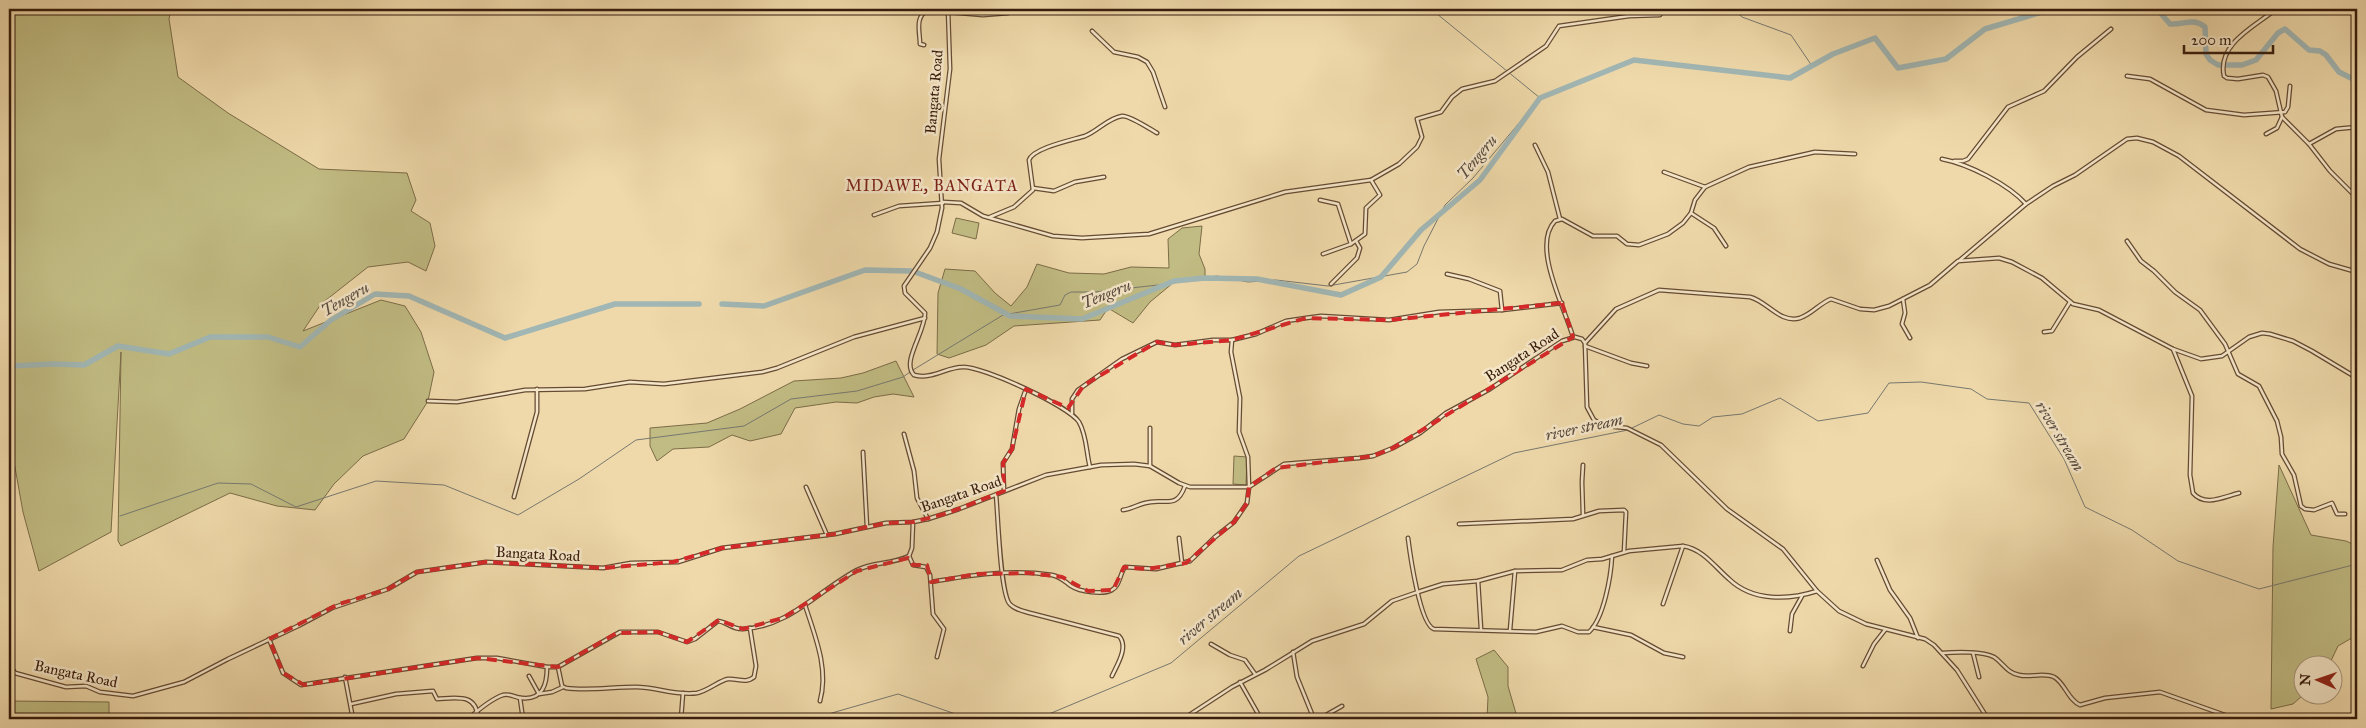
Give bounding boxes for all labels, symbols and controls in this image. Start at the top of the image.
scale bar [2184,22,2272,54]
text: 200 m [2191,31,2232,49]
street label: Bangata Road [921,49,947,135]
water label: Tengeru [1453,131,1501,183]
district label: MIDAWE, BANGATA [845,176,1019,195]
water label: Tengeru [1078,275,1134,313]
water label: Tengeru [318,278,372,320]
street label: Bangata Road [1482,324,1563,386]
water label: river stream [2032,398,2088,475]
water label: river stream [1544,410,1624,444]
street label: Bangata Road [918,472,1004,516]
street label: Bangata Road [495,543,581,565]
water label: river stream [1174,583,1246,648]
street label: Bangata Road [33,656,120,692]
north arrow [2294,656,2344,706]
text: N [2297,673,2314,686]

